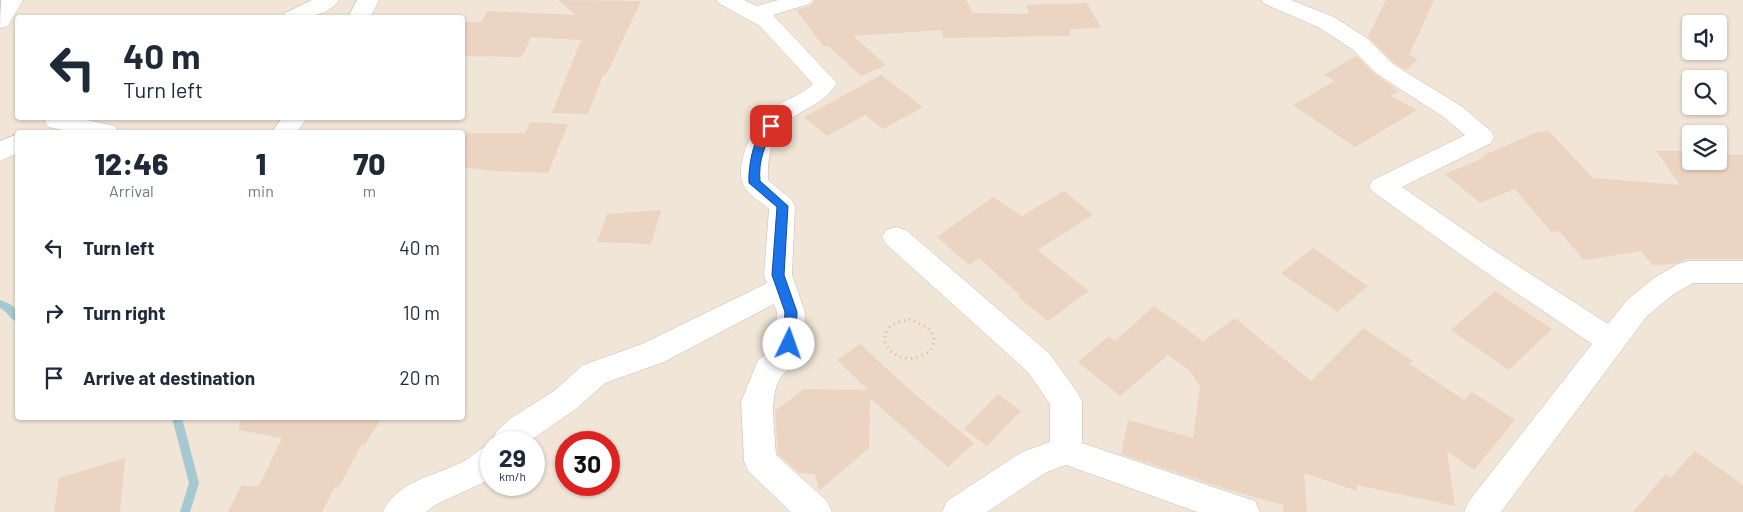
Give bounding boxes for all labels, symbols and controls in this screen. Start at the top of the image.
map controls [1682,15,1727,170]
button: sound [1682,15,1727,60]
text: 40 m [123,34,200,76]
icon: left [40,35,105,100]
button: search [1682,70,1727,115]
text: Turn left [123,76,203,102]
pin [750,105,792,147]
icon: arrive [757,112,785,140]
button: layers [1682,125,1727,170]
text: 12:46 [94,145,168,181]
text: 1 [256,145,266,181]
text: 70 [353,145,386,181]
text: Arrival [109,181,154,200]
text: min [248,181,274,200]
text: m [363,181,376,200]
icon: left [40,234,68,262]
text: Turn left [83,236,154,259]
text: 40 m [399,236,440,259]
icon: right [40,299,68,327]
text: Turn right [83,301,165,324]
text: 10 m [403,301,440,324]
position arrow [762,317,814,369]
icon: arrive [40,364,68,392]
text: Arrive at destination [83,366,255,389]
text: 20 m [400,366,440,389]
speed limit sign: 30 [555,431,620,496]
text: 29 [499,442,526,472]
text: km/h [499,469,526,483]

